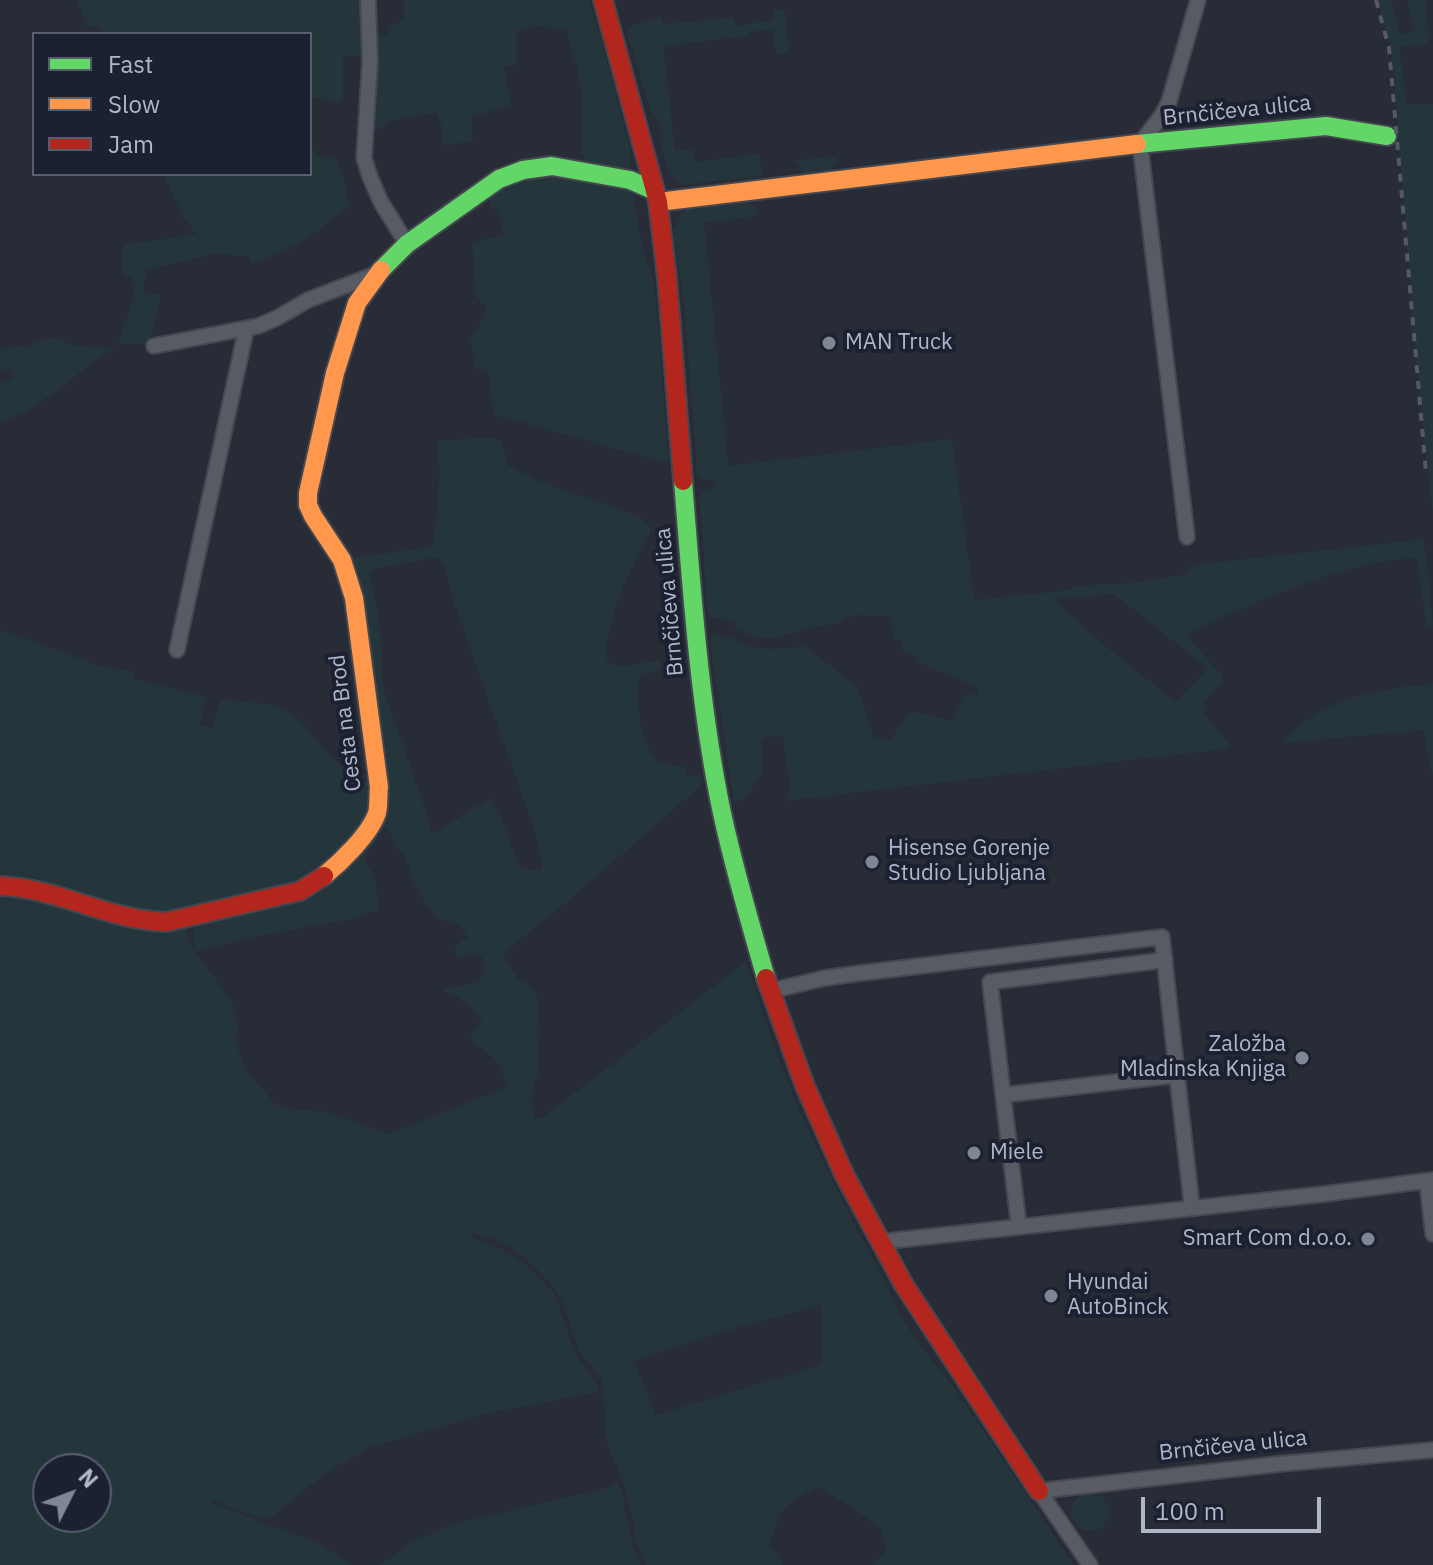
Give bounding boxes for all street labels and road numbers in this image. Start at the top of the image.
street label: Brnčičeva ulica [1162,90,1312,132]
street label: Brnčičeva ulica [650,527,690,677]
street label: Cesta na Brod [325,653,367,793]
street label: Brnčičeva ulica [1158,1425,1308,1467]

